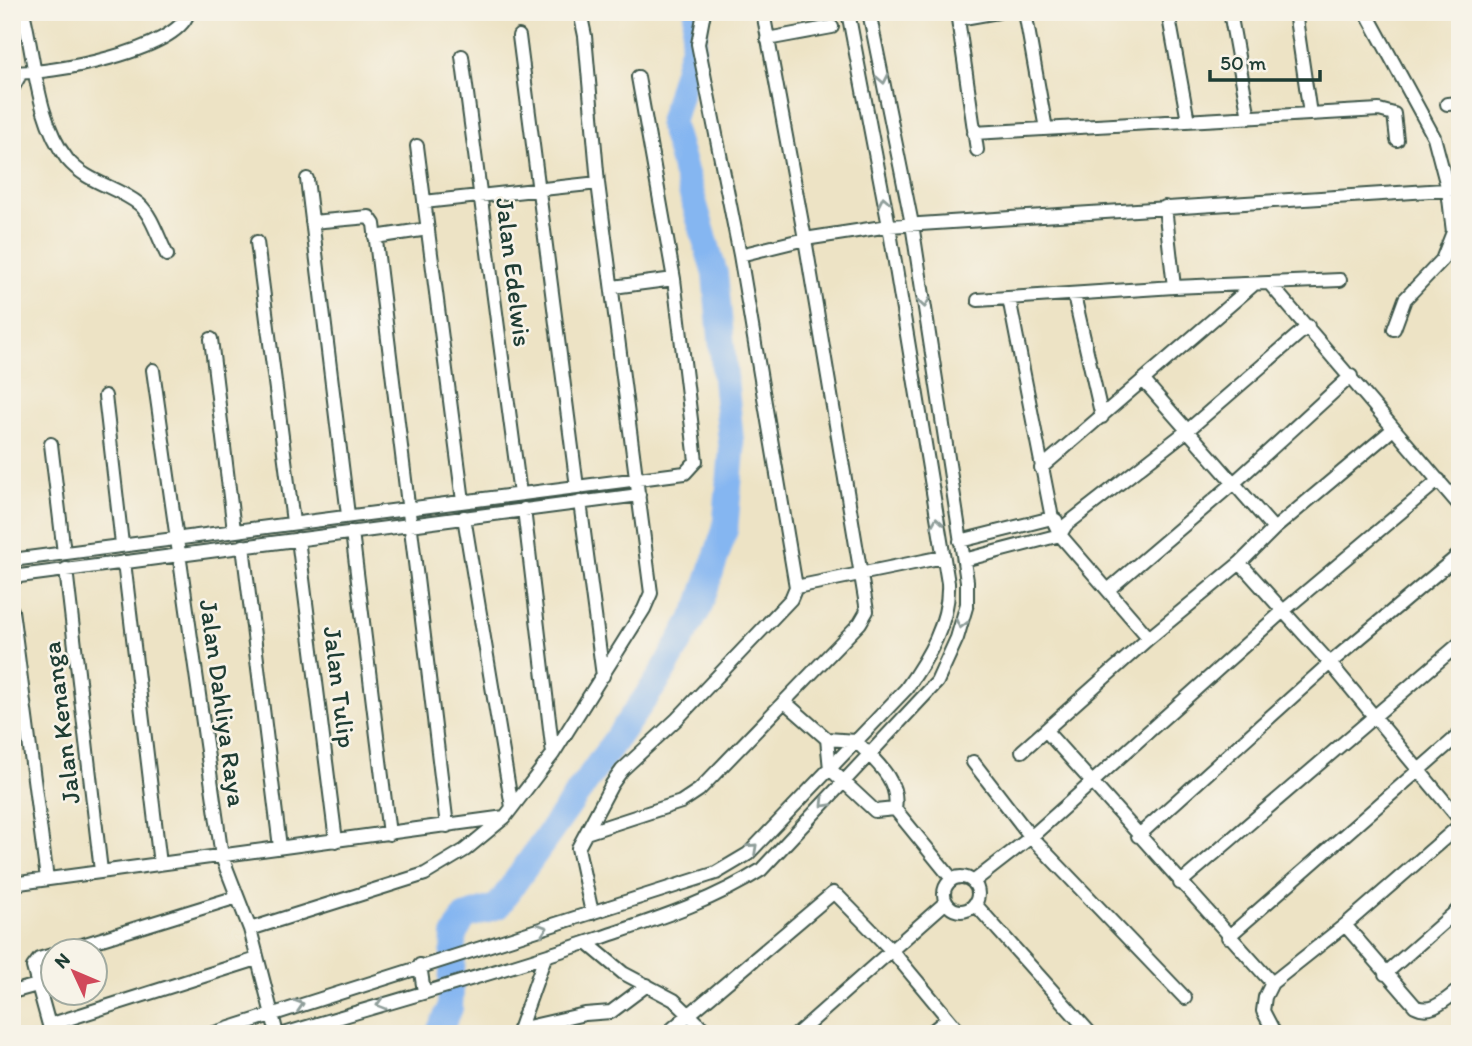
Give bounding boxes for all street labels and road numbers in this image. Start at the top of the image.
street label: Jalan Edelwis [489,196,539,348]
street label: Jalan Dahliya Raya [193,597,253,809]
street label: Jalan Tulip [317,624,363,750]
street label: Jalan Kenanga [35,640,87,806]

